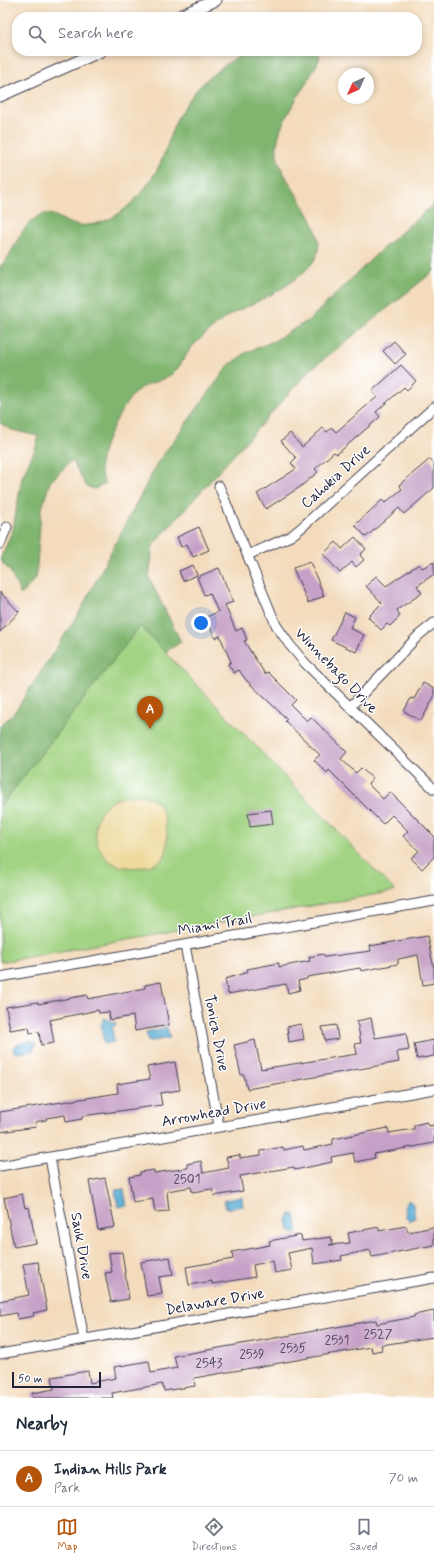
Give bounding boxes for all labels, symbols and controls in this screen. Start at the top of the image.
search box [12,12,422,56]
icon: search [26,23,48,45]
text: Search here [58,24,134,44]
north arrow [338,68,374,104]
street label: Cahokia Drive [297,440,375,514]
your location [191,613,211,633]
street label: Winnebago Drive [289,624,382,719]
pin: A [137,696,163,729]
street label: Miami Trail [176,909,254,941]
street label: Tonica Drive [199,993,233,1073]
street label: Arrowhead Drive [160,1094,268,1132]
house number: 2501 [174,1171,200,1188]
street label: Sauk Drive [65,1211,97,1281]
street label: Delaware Drive [164,1283,266,1321]
house number: 2527 [364,1326,393,1343]
house number: 2531 [325,1332,349,1349]
house number: 2535 [280,1340,306,1357]
house number: 2539 [240,1346,265,1363]
house number: 2543 [196,1355,223,1372]
scale bar [12,1370,101,1389]
text: 50 m [18,1372,43,1386]
text: Nearby [16,1413,68,1435]
text: Indian Hills Park [54,1460,167,1480]
text: A [25,1470,33,1487]
text: 70 m [389,1470,418,1487]
text: Park [54,1480,80,1497]
tab: Map [56,1516,78,1554]
tab: Directions [191,1516,237,1554]
tab: Saved [350,1516,377,1554]

